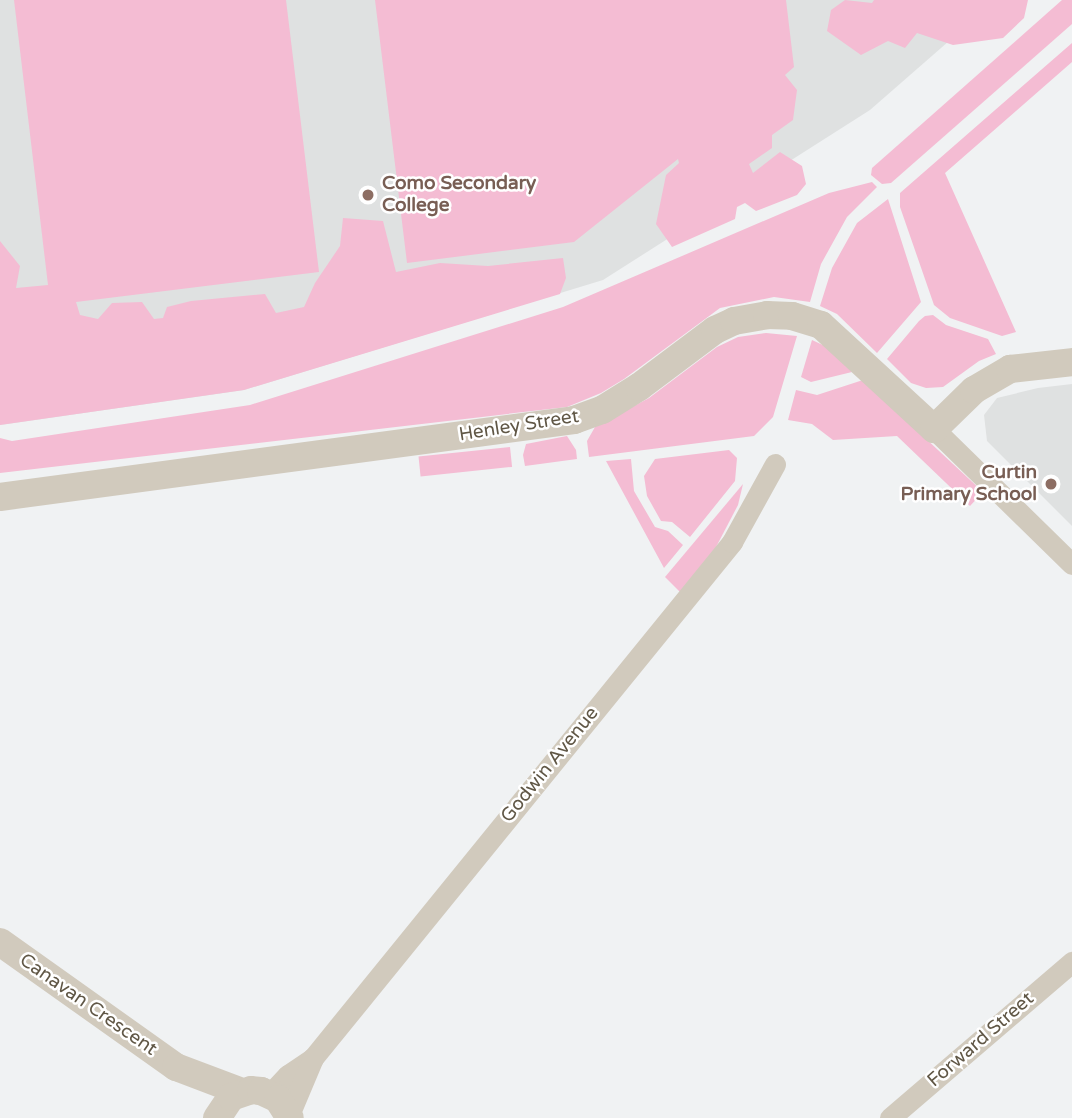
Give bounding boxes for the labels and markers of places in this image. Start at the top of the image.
place label: Como Secondary College [382,173,536,217]
marker: Como Secondary College [360,187,376,203]
place label: Curtin Primary School [901,462,1037,506]
marker: Curtin Primary School [1043,476,1059,492]

